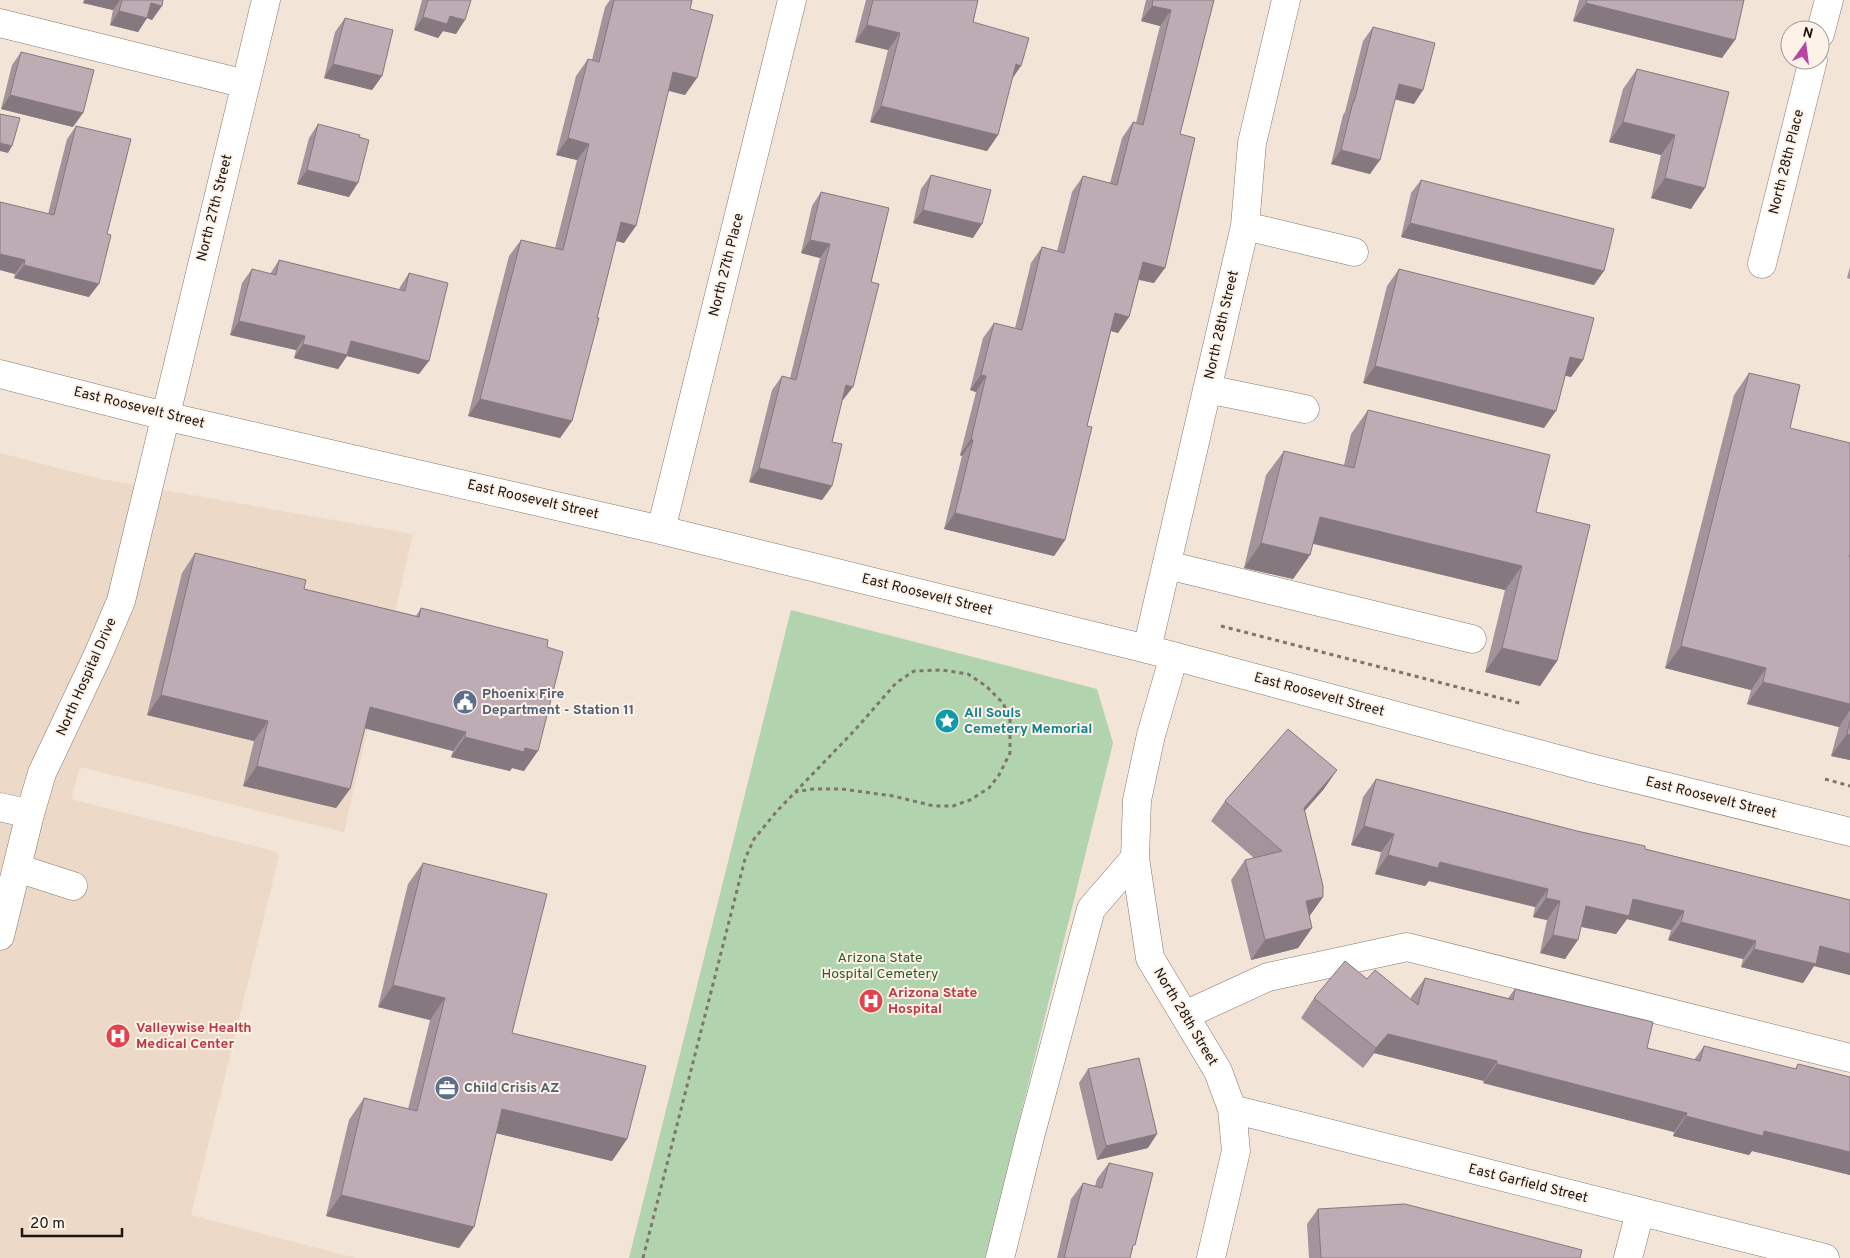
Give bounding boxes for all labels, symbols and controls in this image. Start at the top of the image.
north arrow [1780,20,1830,70]
text: N [1801,24,1815,43]
street label: North 28th Place [1766,108,1808,216]
street label: North 27th Street [193,153,237,263]
street label: North 27th Place [706,212,748,318]
street label: North 28th Street [1201,269,1243,381]
street label: East Roosevelt Street [72,383,206,433]
street label: East Roosevelt Street [466,477,600,523]
street label: East Roosevelt Street [860,570,994,620]
street label: North Hospital Drive [53,615,121,739]
street label: East Roosevelt Street [1252,669,1386,721]
place label: Phoenix Fire Department - Station 11 [482,686,634,719]
public building icon: Phoenix Fire Department - Station 11 [452,689,478,715]
place label: All Souls Cemetery Memorial [964,705,1092,738]
place icon: All Souls Cemetery Memorial [934,708,960,734]
street label: East Roosevelt Street [1644,773,1778,823]
park label: Arizona State Hospital Cemetery [821,950,939,983]
street label: North 28th Street [1149,965,1221,1069]
place label: Arizona State Hospital [888,985,978,1018]
hospital icon: Arizona State Hospital [858,988,884,1014]
place label: Valleywise Health Medical Center [136,1020,252,1053]
hospital icon: Valleywise Health Medical Center [105,1023,131,1049]
office icon: Child Crisis AZ [434,1075,460,1101]
place label: Child Crisis AZ [464,1080,559,1097]
street label: East Garfield Street [1466,1161,1590,1207]
scale bar [22,1206,122,1238]
text: 20 m [30,1215,65,1234]

